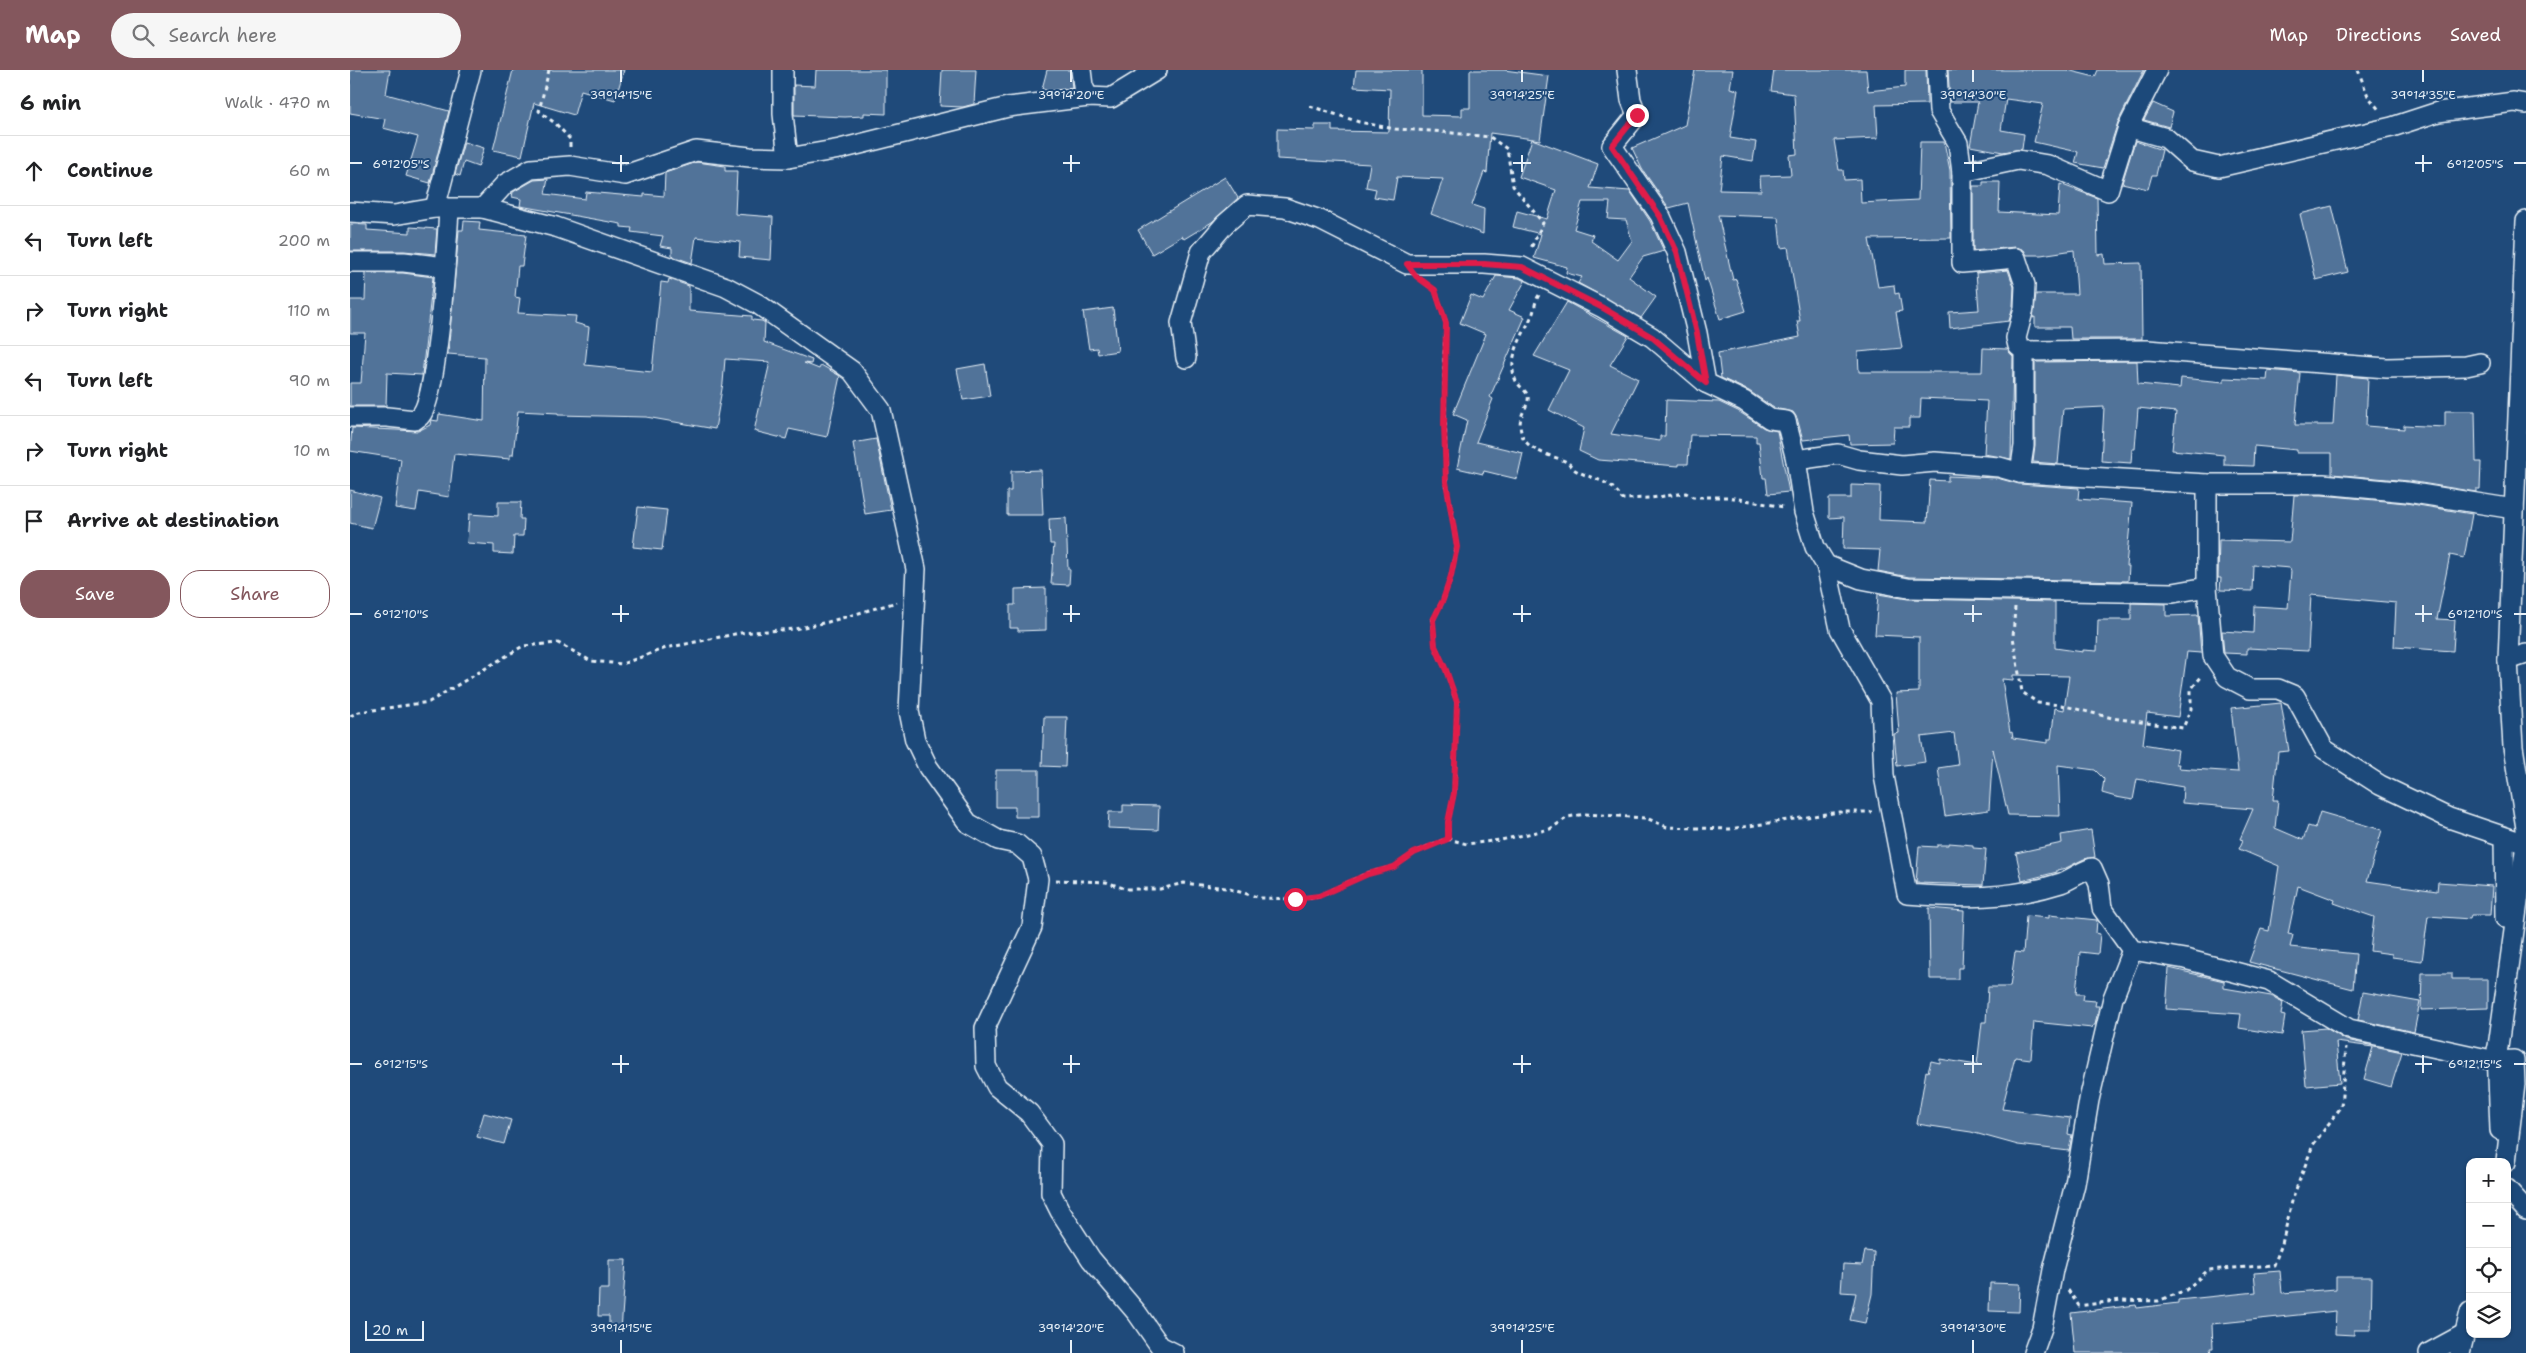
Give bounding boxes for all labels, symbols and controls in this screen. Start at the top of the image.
search box [111,13,461,58]
text: Map [25,19,81,51]
icon: search [129,21,157,49]
text: Search here [169,23,277,48]
text: Map [2270,23,2308,47]
text: Directions [2336,23,2422,47]
text: Saved [2450,23,2501,47]
text: 39°14'15"E [590,87,652,103]
text: 39°14'20"E [1038,87,1104,103]
text: 39°14'25"E [1489,87,1555,103]
text: 39°14'30"E [1940,87,2006,103]
text: 39°14'35"E [2390,87,2456,103]
text: 6 min [20,89,81,117]
text: Walk · 470 m [225,92,330,113]
route end [1626,104,1649,127]
text: 6°12'05"S [373,156,430,172]
text: 6°12'05"S [2447,156,2504,172]
icon: ahead [20,157,48,185]
text: Continue [67,158,153,183]
text: 60 m [289,160,330,181]
icon: left [20,227,48,255]
text: Turn left [67,228,153,253]
text: 200 m [278,230,330,251]
icon: right [20,297,48,325]
text: Turn right [67,298,168,323]
text: 110 m [287,300,330,321]
icon: left [20,367,48,395]
text: Turn left [67,368,153,393]
text: 90 m [289,370,330,391]
icon: right [20,437,48,465]
text: Turn right [67,438,168,463]
text: 10 m [293,440,330,461]
icon: arrive [20,507,48,535]
text: Arrive at destination [67,508,279,533]
button: Save [20,570,170,618]
button: Share [180,570,330,618]
text: 6°12'10"S [374,606,429,622]
text: 6°12'10"S [2448,606,2503,622]
route start [1284,888,1307,911]
text: 6°12'15"S [374,1056,428,1072]
text: 6°12'15"S [2448,1056,2502,1072]
map controls [2466,1158,2511,1338]
button: + [2466,1158,2511,1203]
button: − [2466,1203,2511,1248]
button: locate [2466,1248,2511,1293]
button: layers [2466,1293,2511,1338]
scale bar [365,1318,424,1341]
text: 39°14'15"E [590,1320,652,1336]
text: 39°14'20"E [1038,1320,1104,1336]
text: 39°14'25"E [1489,1320,1555,1336]
text: 39°14'30"E [1940,1320,2006,1336]
text: 20 m [372,1321,408,1339]

